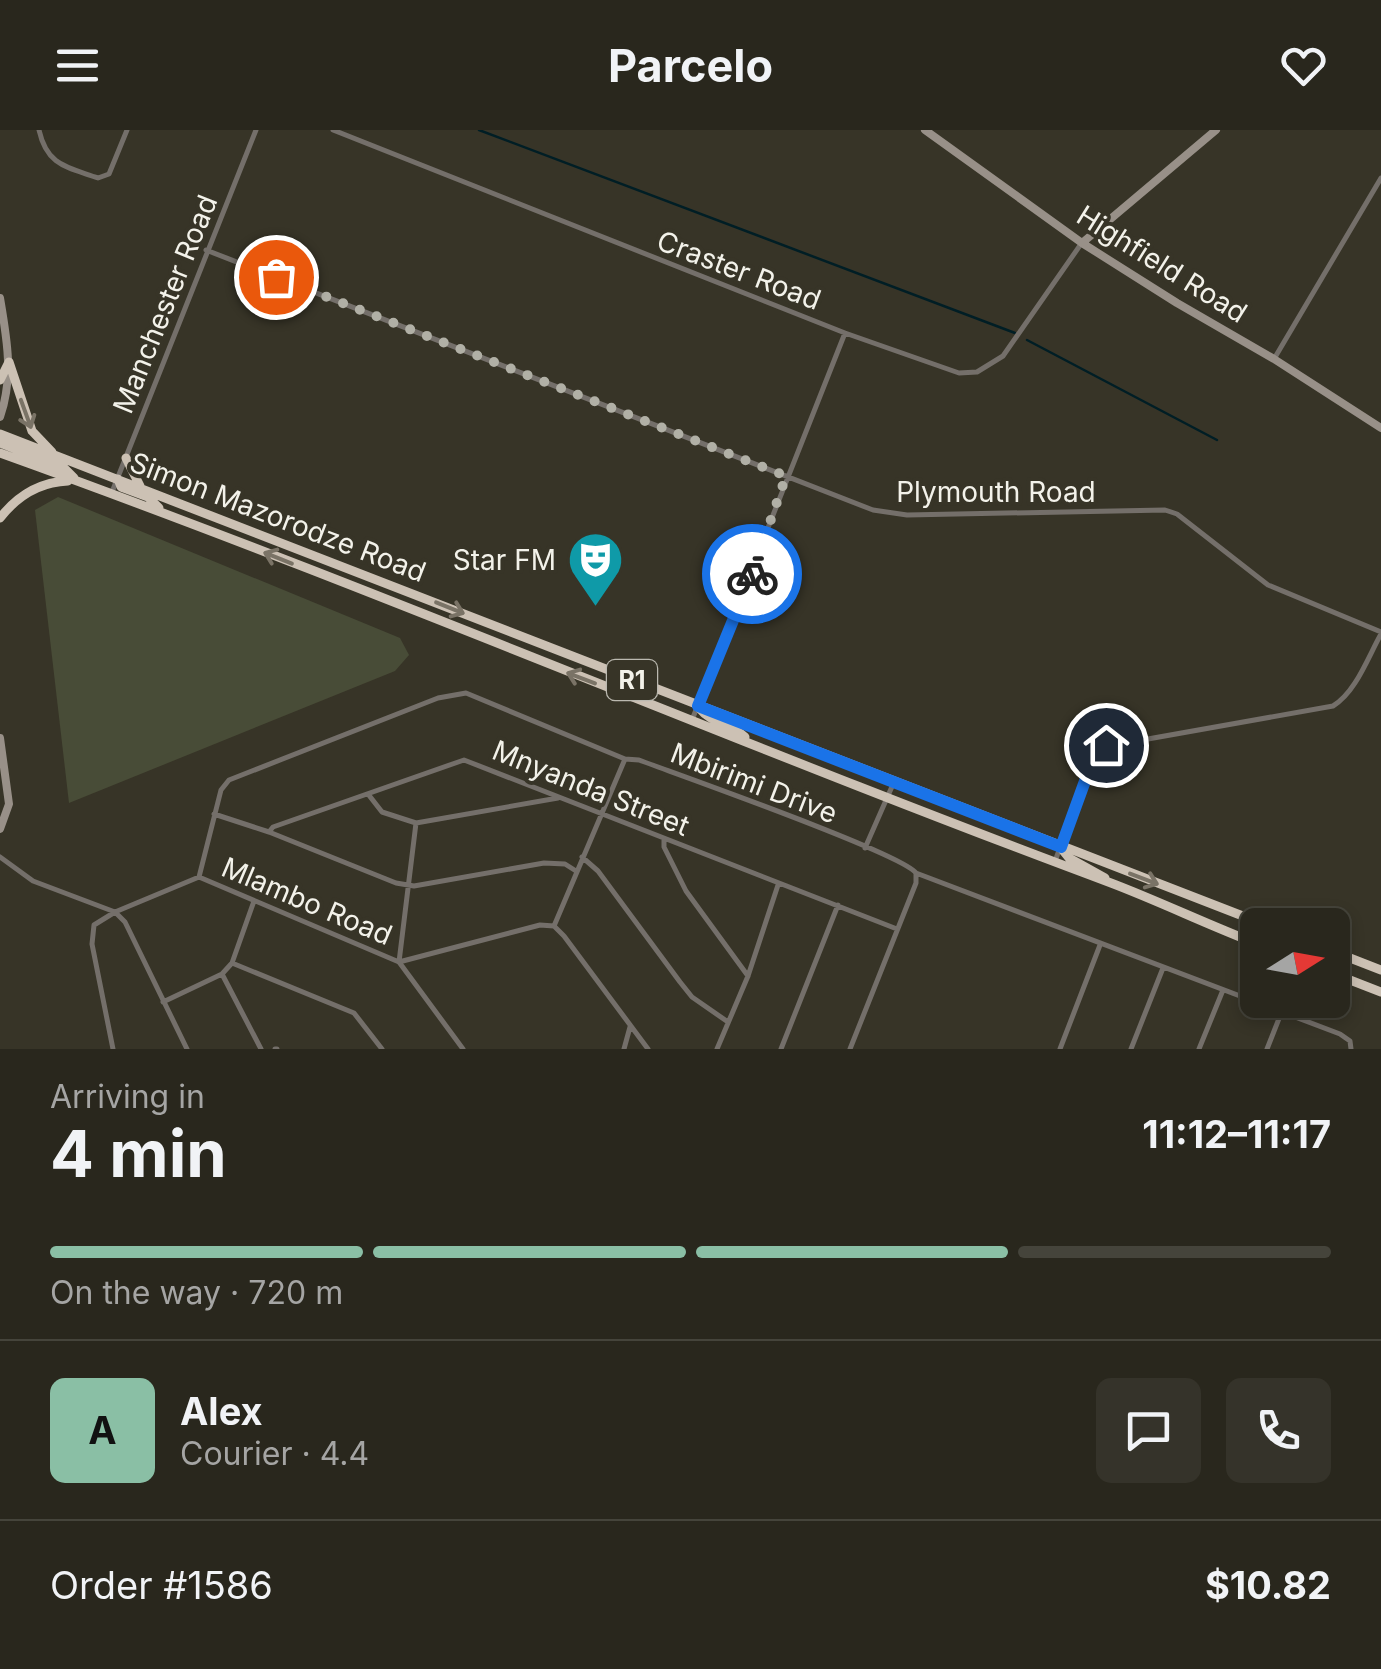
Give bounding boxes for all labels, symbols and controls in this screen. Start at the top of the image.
icon: menu [50,38,105,93]
text: Parcelo [608,38,773,93]
icon: heart [1276,38,1331,93]
street label: Manchester Road [106,190,224,418]
street label: Highfield Road [1071,198,1253,330]
street label: Craster Road [652,223,826,317]
pin [234,235,319,320]
icon: bag [249,250,304,305]
one-way arrow [18,398,36,429]
street label: Simon Mazorodze Road [125,445,431,589]
street label: Plymouth Road [896,475,1096,509]
courier [702,524,802,624]
theatre icon: Star FM [565,530,625,609]
place label: Star FM [453,543,556,577]
icon: bike [725,547,780,602]
one-way arrow [264,548,294,566]
one-way arrow [434,601,465,619]
road number: R1 [607,660,657,700]
one-way arrow [566,667,597,685]
pin [1064,703,1149,788]
icon: home [1079,718,1134,773]
street label: Mnyanda Street [488,733,694,843]
street label: Mbirimi Drive [666,736,842,830]
street label: Mlambo Road [217,850,397,952]
one-way arrow [1128,871,1159,889]
north arrow [1240,908,1350,1018]
map controls [1240,908,1350,1018]
text: Arriving in [50,1077,205,1116]
text: 11:12–11:17 [1142,1111,1331,1157]
text: 4 min [50,1114,227,1193]
text: On the way · 720 m [50,1273,343,1312]
button: chat [1096,1378,1201,1483]
button: phone [1226,1378,1331,1483]
text: Alex [180,1388,263,1434]
text: A [88,1407,117,1453]
text: Courier · 4.4 [180,1434,369,1473]
text: Order #1586 [50,1562,273,1608]
text: $10.82 [1205,1562,1331,1608]

